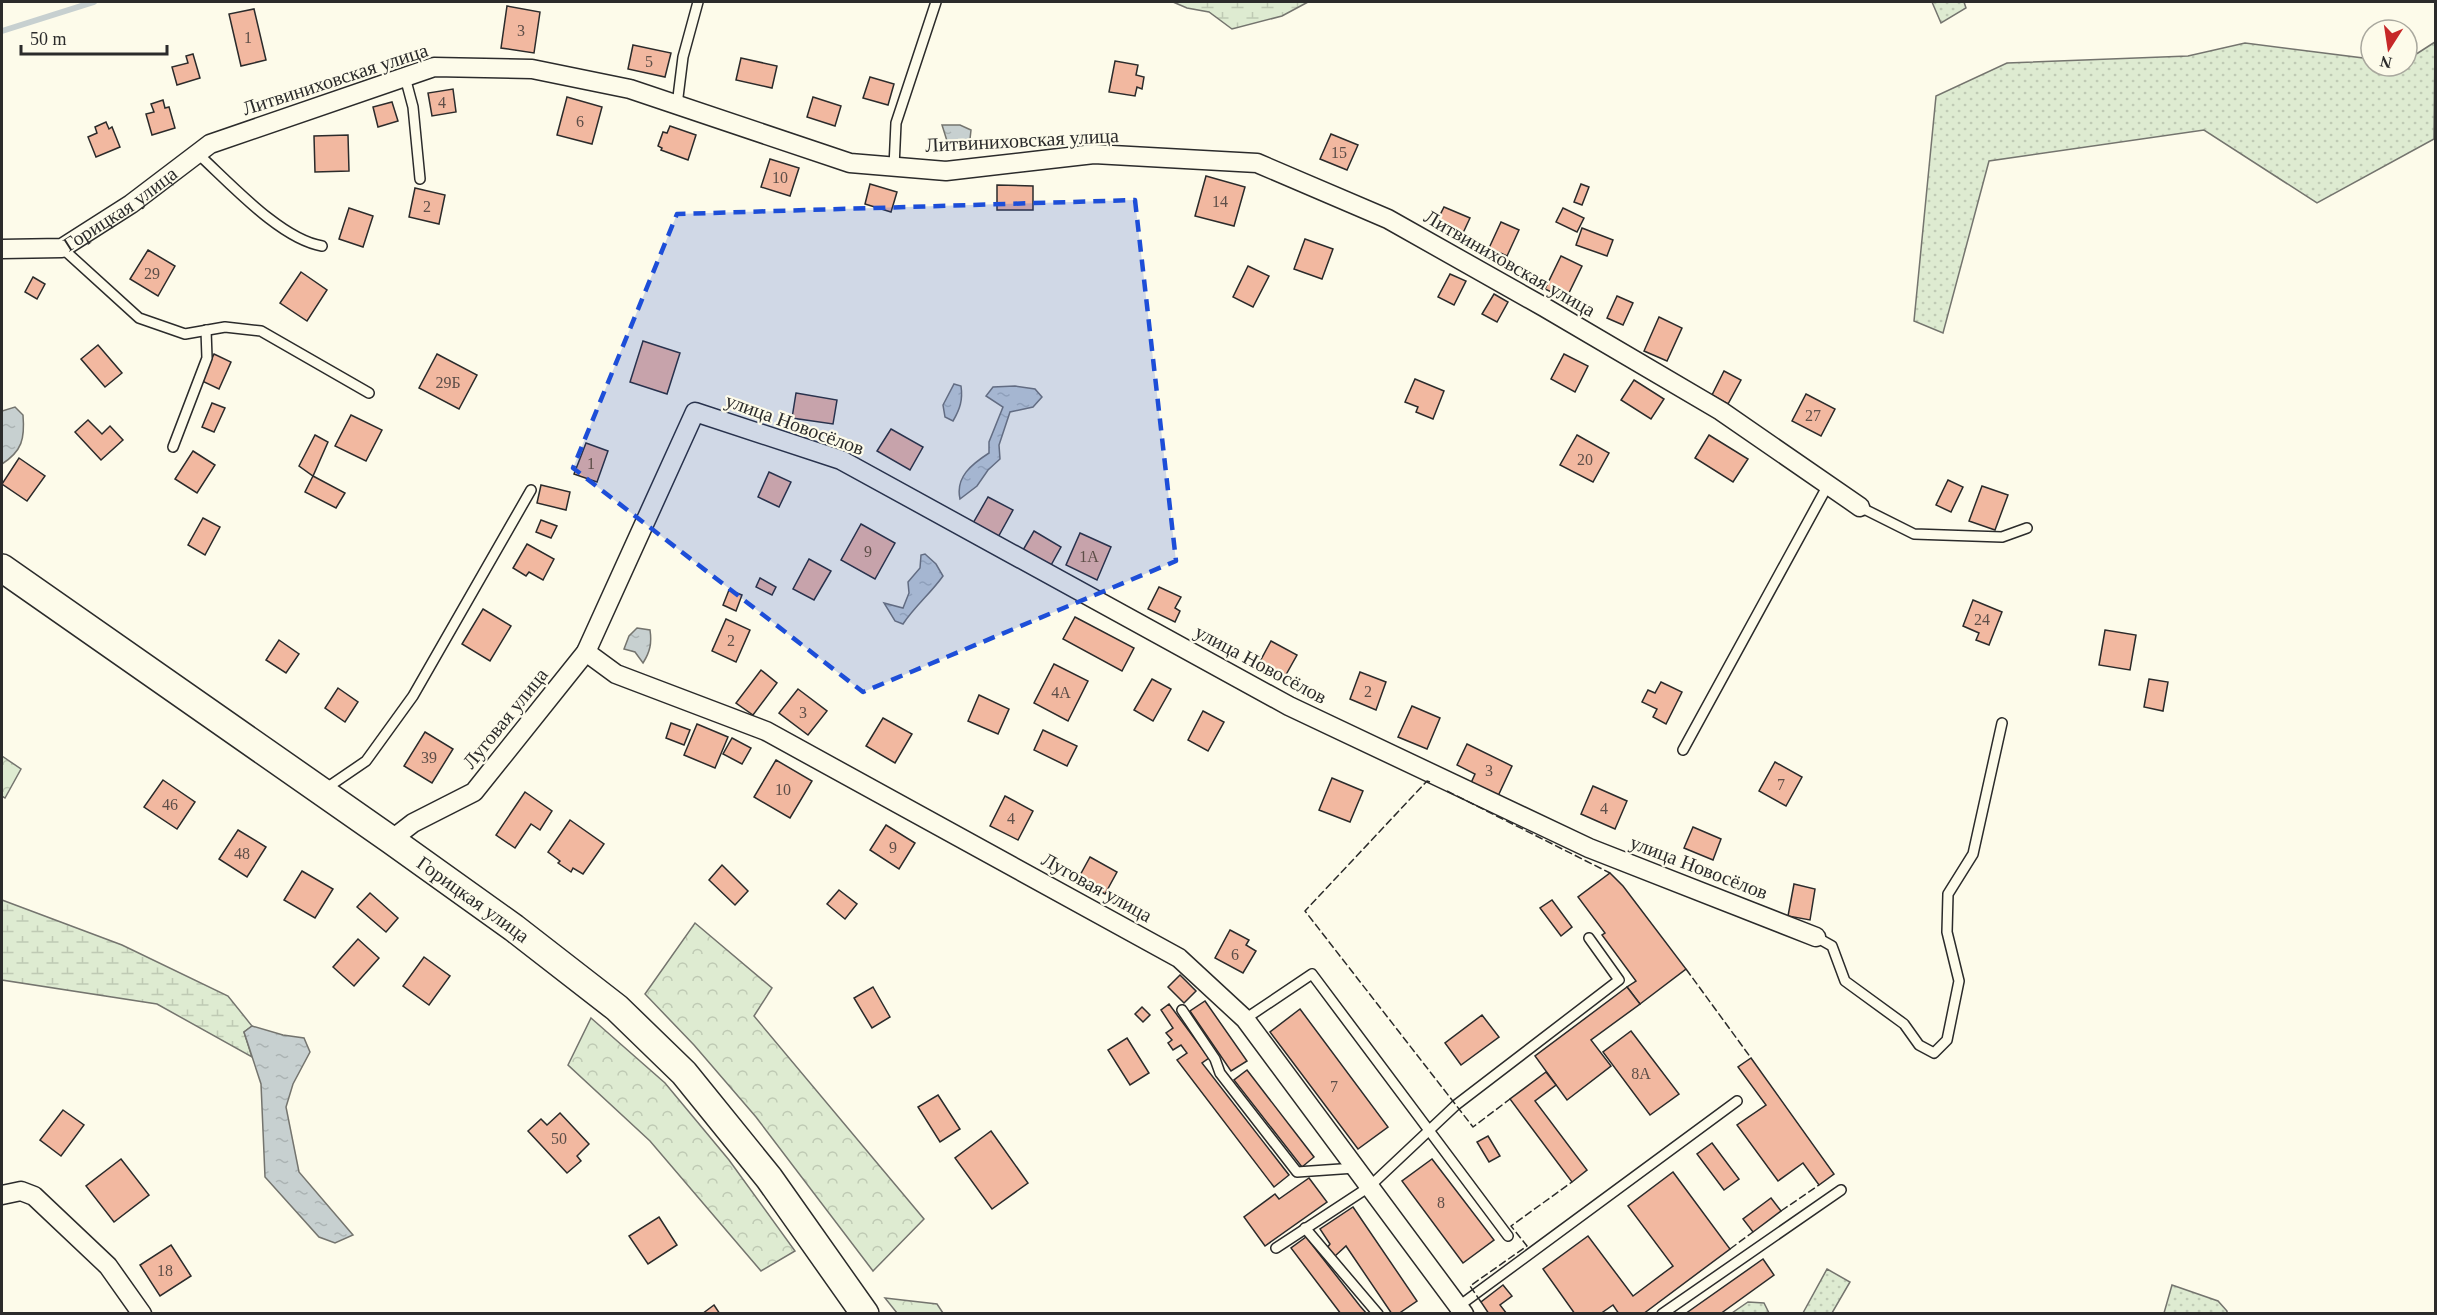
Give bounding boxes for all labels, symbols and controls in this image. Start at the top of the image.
scale bar [21,18,166,56]
north arrow [2359,18,2419,78]
house number: 3 [517,22,525,39]
text: 50 m [30,29,67,49]
house number: 1 [244,29,252,46]
street label: Литвиниховская улица [239,39,431,120]
house number: 5 [645,53,653,70]
text: N [2378,53,2393,72]
house number: 4 [438,94,446,111]
house number: 6 [576,113,584,130]
street label: Литвиниховская улица [925,124,1120,157]
house number: 15 [1331,144,1347,161]
street label: Горицкая улица [59,162,181,255]
house number: 10 [772,169,788,186]
house number: 14 [1212,193,1228,210]
house number: 2 [423,198,431,215]
street label: Литвиниховская улица [1420,205,1600,322]
house number: 29 [144,265,160,282]
house number: 29Б [435,374,461,391]
street label: улица Новосёлов [722,389,867,460]
house number: 27 [1805,407,1821,424]
house number: 20 [1577,451,1593,468]
house number: 1 [587,455,595,472]
house number: 9 [864,543,872,560]
house number: 1А [1079,548,1099,565]
house number: 24 [1974,611,1990,628]
street label: улица Новосёлов [1191,620,1331,709]
house number: 2 [727,632,735,649]
street label: Луговая улица [458,663,553,773]
house number: 2 [1364,683,1372,700]
house number: 4А [1051,684,1071,701]
house number: 3 [799,704,807,721]
house number: 39 [421,749,437,766]
house number: 3 [1485,762,1493,779]
house number: 7 [1777,776,1785,793]
house number: 10 [775,781,791,798]
house number: 46 [162,796,178,813]
house number: 4 [1600,800,1608,817]
house number: 4 [1007,810,1015,827]
street label: улица Новосёлов [1627,831,1771,904]
house number: 9 [889,839,897,856]
house number: 48 [234,845,250,862]
street label: Луговая улица [1038,848,1156,927]
street label: Горицкая улица [413,851,534,947]
house number: 6 [1231,946,1239,963]
house number: 8А [1631,1065,1651,1082]
house number: 7 [1330,1078,1338,1095]
house number: 50 [551,1130,567,1147]
house number: 8 [1437,1194,1445,1211]
house number: 18 [157,1262,173,1279]

